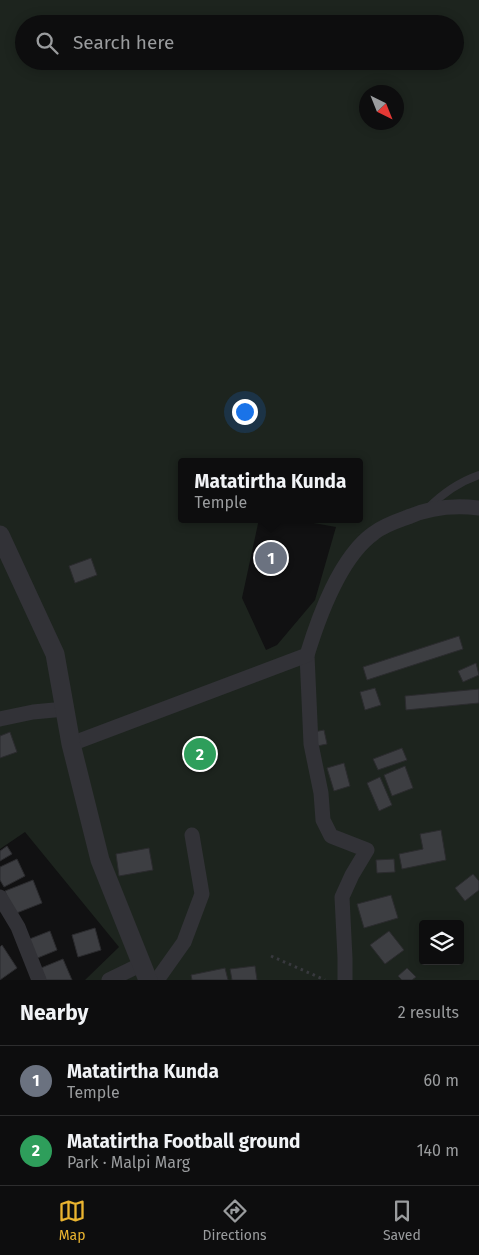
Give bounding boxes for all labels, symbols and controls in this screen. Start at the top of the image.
search box [15,15,464,70]
icon: search [33,29,61,57]
text: Search here [73,31,174,54]
north arrow [359,85,404,130]
your location [232,399,258,425]
popup [178,458,363,523]
text: Matatirtha Kunda [195,470,346,493]
text: Temple [195,493,247,512]
pin: 1 [255,539,287,577]
pin: 2 [184,735,216,773]
map controls [419,920,464,965]
button: layers [419,920,464,965]
text: Nearby [20,1000,88,1026]
text: 2 results [398,1003,459,1022]
text: Matatirtha Kunda [67,1060,219,1083]
text: 1 [32,1071,40,1090]
text: 60 m [424,1071,459,1090]
text: Temple [67,1083,120,1102]
text: Matatirtha Football ground [67,1130,301,1153]
text: 2 [32,1141,40,1160]
text: 140 m [417,1141,459,1160]
text: Park · Malpi Marg [67,1153,190,1172]
tab: Map [58,1197,86,1244]
tab: Directions [202,1197,267,1244]
tab: Saved [383,1197,421,1244]

